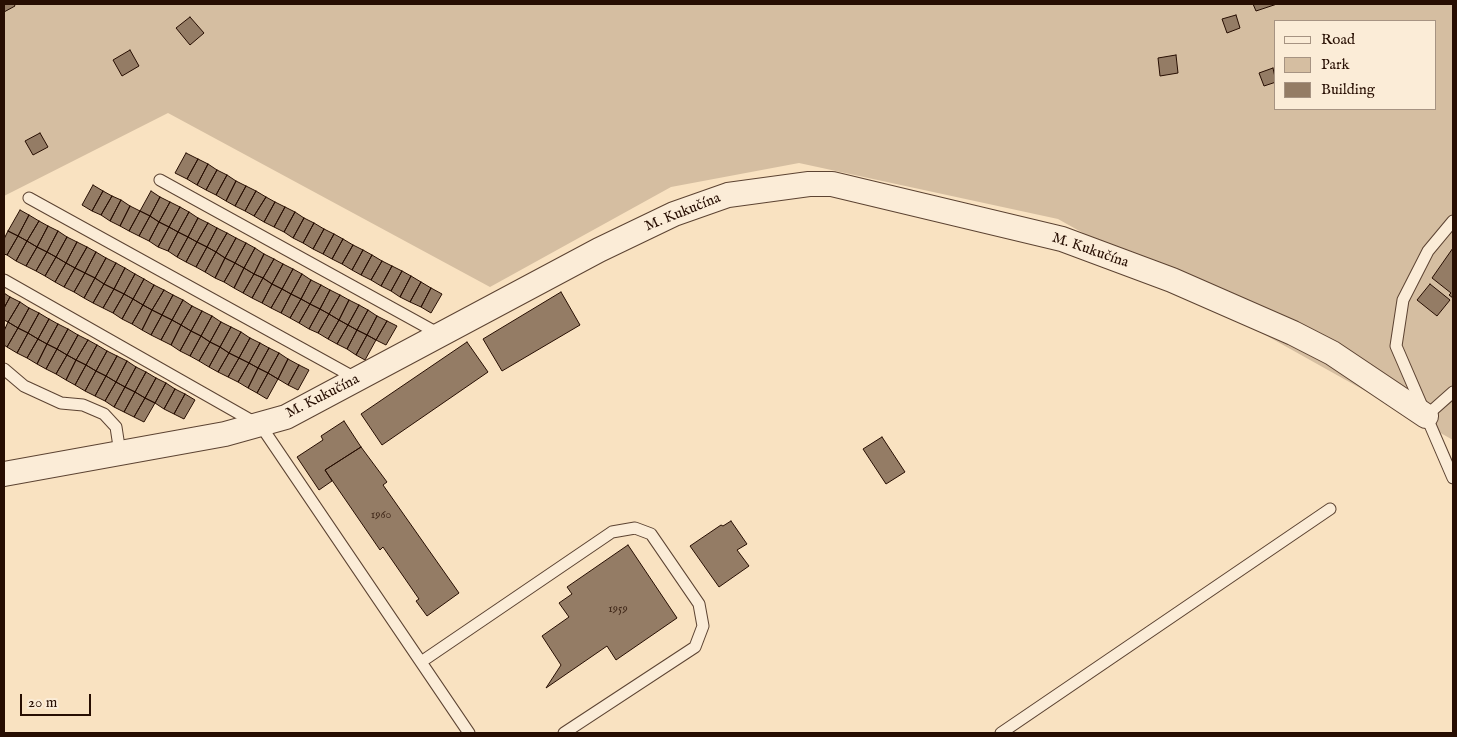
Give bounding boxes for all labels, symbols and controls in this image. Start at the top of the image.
legend [1274,20,1437,110]
text: Road [1321,30,1355,49]
text: Park [1321,55,1350,74]
text: Building [1321,80,1375,99]
street label: M. Kukučína [643,190,723,236]
street label: M. Kukučína [1049,229,1131,273]
street label: M. Kukučína [283,371,363,423]
house number: 1960 [371,509,391,523]
house number: 1959 [608,603,628,617]
scale bar [22,684,94,716]
text: 20 m [28,693,57,712]

